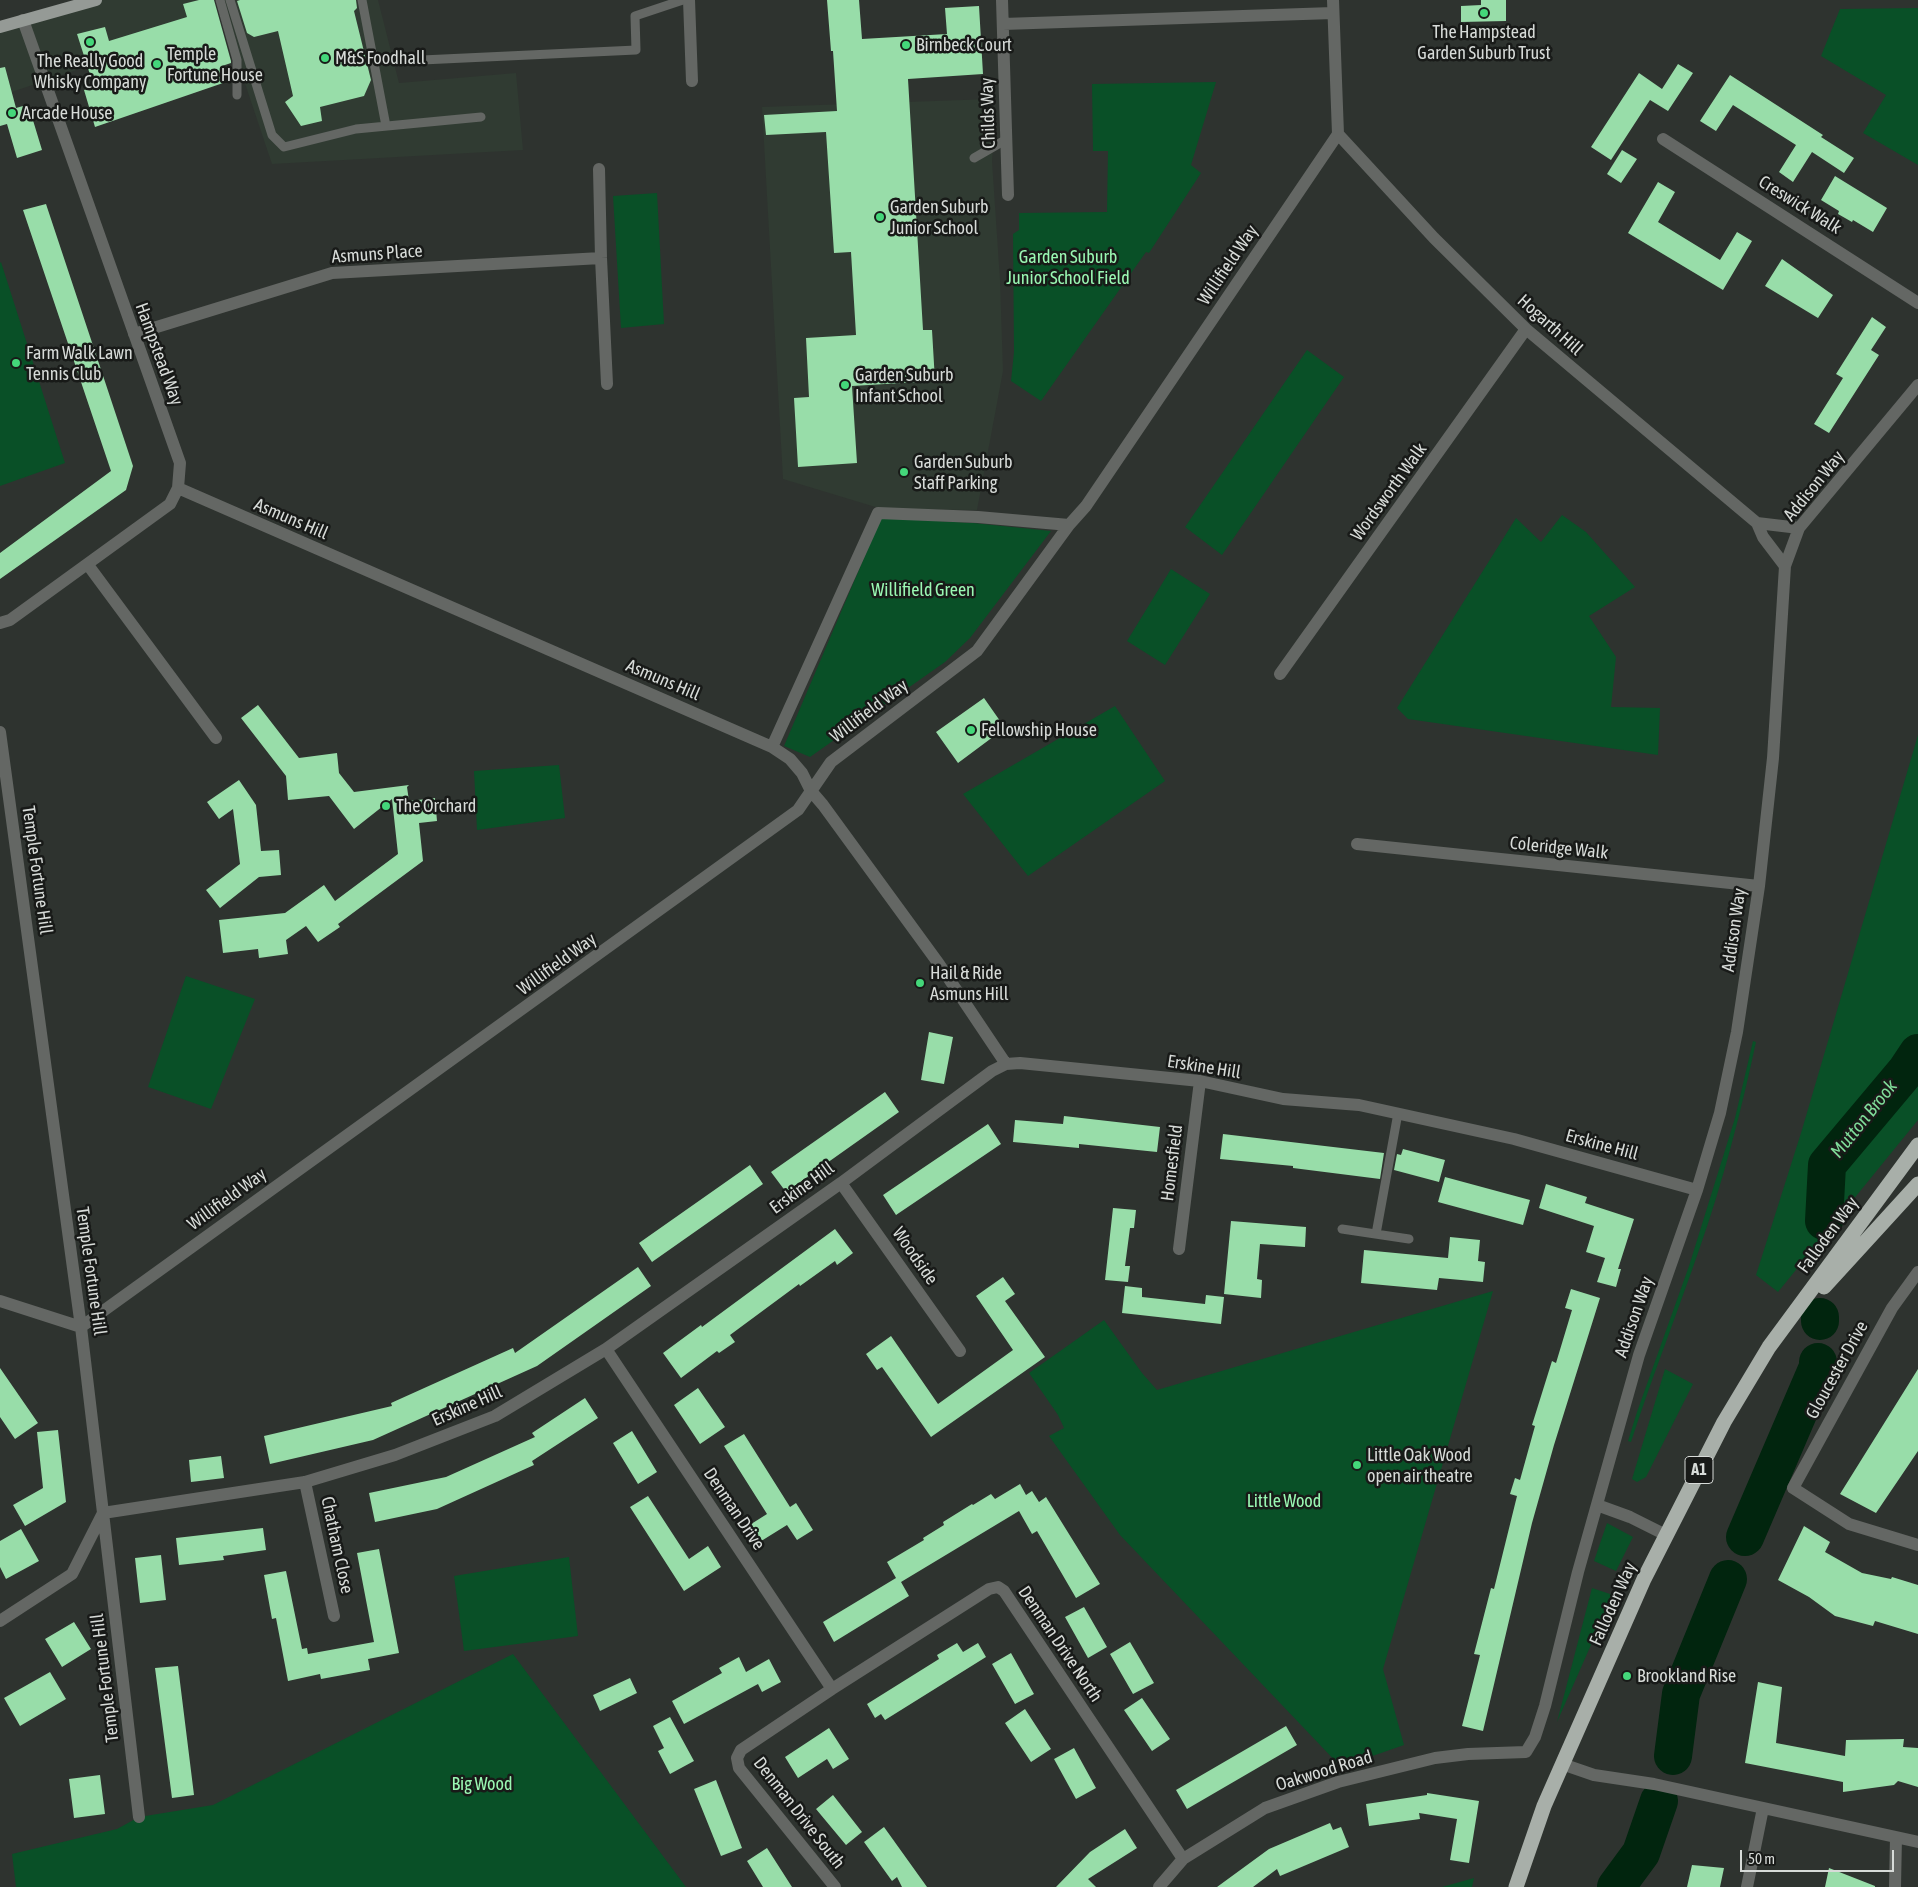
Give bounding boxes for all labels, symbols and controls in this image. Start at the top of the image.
marker: The Hampstead Garden Suburb Trust [1478,7,1490,19]
place label: The Hampstead Garden Suburb Trust [1417,21,1551,64]
place label: Birnbeck Court [916,34,1012,56]
marker: The Really Good Whisky Company [84,36,96,48]
marker: Birnbeck Court [900,39,912,51]
place label: Temple Fortune House [167,43,263,86]
place label: M&S Foodhall [335,47,425,69]
place label: The Really Good Whisky Company [34,50,146,92]
marker: M&S Foodhall [319,52,331,64]
marker: Temple Fortune House [151,58,163,70]
street label: Childs Way [976,77,1000,149]
place label: Arcade House [22,102,112,124]
marker: Arcade House [6,107,18,119]
street label: Creswick Walk [1755,171,1845,239]
place label: Garden Suburb Junior School [890,196,988,238]
marker: Garden Suburb Junior School [874,211,886,223]
street label: Willifield Way [1193,221,1263,309]
street label: Asmuns Place [331,240,423,268]
park label: Garden Suburb Junior School Field [1006,246,1130,288]
street label: Hogarth Hill [1513,290,1587,360]
street label: Hampstead Way [130,300,188,408]
place label: Farm Walk Lawn Tennis Club [26,342,133,384]
marker: Farm Walk Lawn Tennis Club [10,357,22,369]
place label: Garden Suburb Infant School [855,364,953,406]
marker: Garden Suburb Infant School [839,379,851,391]
street label: Wordsworth Walk [1346,439,1432,545]
street label: Addison Way [1779,446,1849,526]
place label: Garden Suburb Staff Parking [914,451,1012,494]
marker: Garden Suburb Staff Parking [898,466,910,478]
street label: Asmuns Hill [251,494,331,544]
park label: Willifield Green [871,579,975,601]
street label: Asmuns Hill [623,655,703,705]
street label: Willifield Way [826,675,912,747]
place label: Fellowship House [981,719,1097,741]
marker: Fellowship House [965,724,977,736]
place label: The Orchard [396,795,476,817]
marker: The Orchard [380,800,392,812]
street label: Temple Fortune Hill [17,804,57,936]
street label: Coleridge Walk [1509,832,1609,864]
street label: Addison Way [1717,887,1751,973]
street label: Willifield Way [513,928,601,1000]
place label: Hail & Ride Asmuns Hill [930,962,1009,1004]
marker: Hail & Ride Asmuns Hill [914,977,926,989]
street label: Erskine Hill [1166,1051,1242,1083]
water label: Mutton Brook [1826,1075,1902,1163]
street label: Homesfield [1157,1124,1187,1202]
street label: Erskine Hill [1563,1125,1641,1165]
street label: Erskine Hill [766,1157,838,1219]
street label: Willifield Way [183,1163,271,1235]
street label: Falloden Way [1793,1193,1863,1277]
street label: Temple Fortune Hill [71,1205,111,1337]
street label: Woodside [887,1223,943,1289]
street label: Addison Way [1610,1274,1658,1360]
street label: Gloucester Drive [1801,1317,1873,1423]
street label: Erskine Hill [429,1381,505,1431]
place label: Little Oak Wood open air theatre [1367,1444,1473,1486]
road number: A1 [1685,1456,1713,1484]
marker: Little Oak Wood open air theatre [1351,1459,1363,1471]
street label: Denman Drive [699,1464,769,1554]
park label: Little Wood [1247,1490,1321,1512]
street label: Chatham Close [316,1495,358,1595]
street label: Falloden Way [1585,1559,1641,1649]
street label: Denman Drive North [1013,1582,1107,1706]
street label: Temple Fortune Hill [86,1612,124,1744]
place label: Brookland Rise [1637,1665,1736,1687]
marker: Brookland Rise [1621,1670,1633,1682]
street label: Oakwood Road [1273,1746,1375,1796]
street label: Denman Drive South [749,1753,849,1873]
park label: Big Wood [452,1773,512,1795]
scale bar [1743,1840,1897,1872]
text: 50 m [1748,1850,1775,1867]

